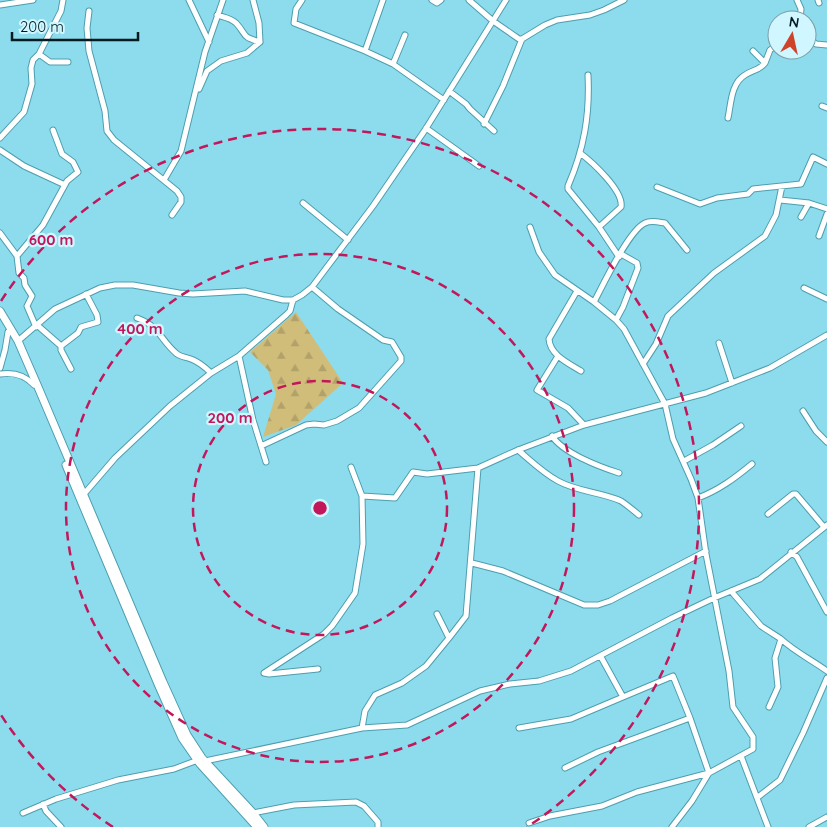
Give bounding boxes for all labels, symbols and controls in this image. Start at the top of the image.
scale bar [12,10,139,42]
north arrow [767,10,817,60]
text: N [788,12,801,32]
text: 200 m [20,17,64,36]
text: 600 m [29,230,73,249]
text: 400 m [117,319,163,338]
text: 200 m [208,408,253,427]
centre of rings [311,499,329,517]

